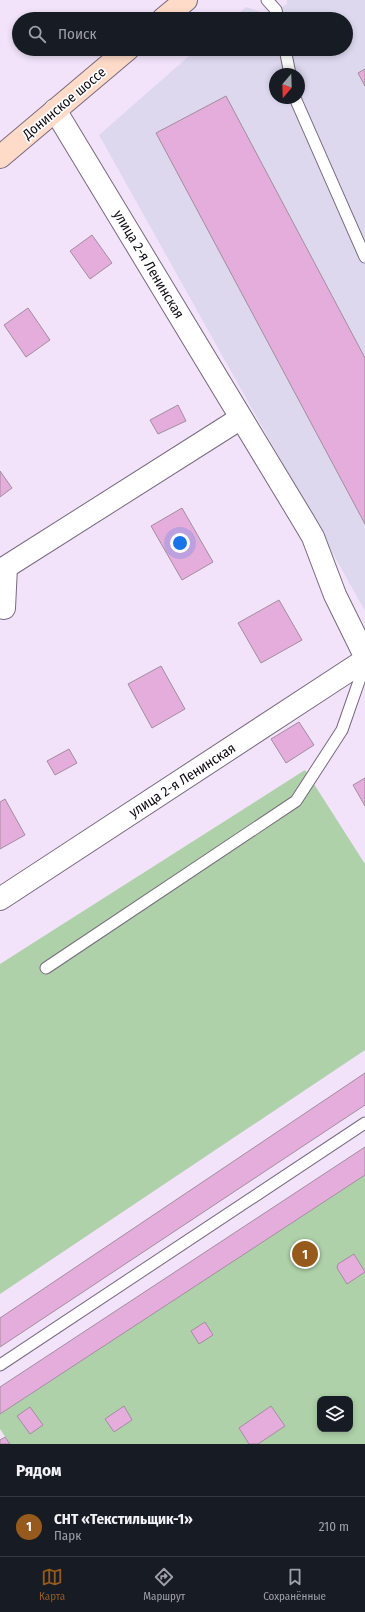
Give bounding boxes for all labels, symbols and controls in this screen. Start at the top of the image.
search box [12,12,353,56]
icon: search [26,23,48,45]
text: Поиск [58,25,96,43]
street label: Донинское шоссе [19,64,109,144]
north arrow [269,68,305,104]
street label: улица 2-я Ленинская [109,207,188,322]
your location [170,533,190,553]
street label: улица 2-я Ленинская [126,740,239,821]
pin: 1 [292,1239,318,1269]
map controls [317,1396,353,1432]
button: layers [317,1396,353,1432]
text: Рядом [16,1460,61,1481]
text: СНТ «Текстильщик-1» [54,1510,193,1528]
text: 1 [26,1519,32,1534]
text: 210 m [319,1519,349,1534]
text: Парк [54,1528,81,1543]
tab: Карта [39,1566,65,1603]
tab: Маршрут [143,1566,185,1603]
tab: Сохранённые [263,1566,326,1603]

